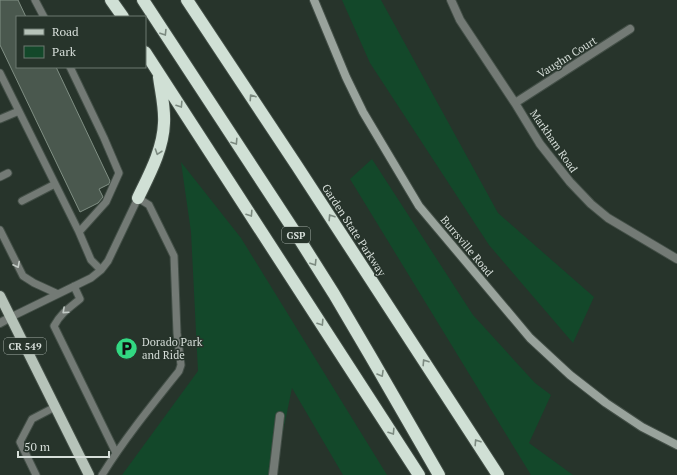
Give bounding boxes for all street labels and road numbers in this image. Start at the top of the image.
street label: Vaughn Court [535,33,599,81]
street label: Markham Road [527,107,581,175]
street label: Garden State Parkway [319,181,389,279]
street label: Burrsville Road [438,213,496,279]
road number: GSP [282,227,310,243]
road number: CR 549 [4,338,46,354]

